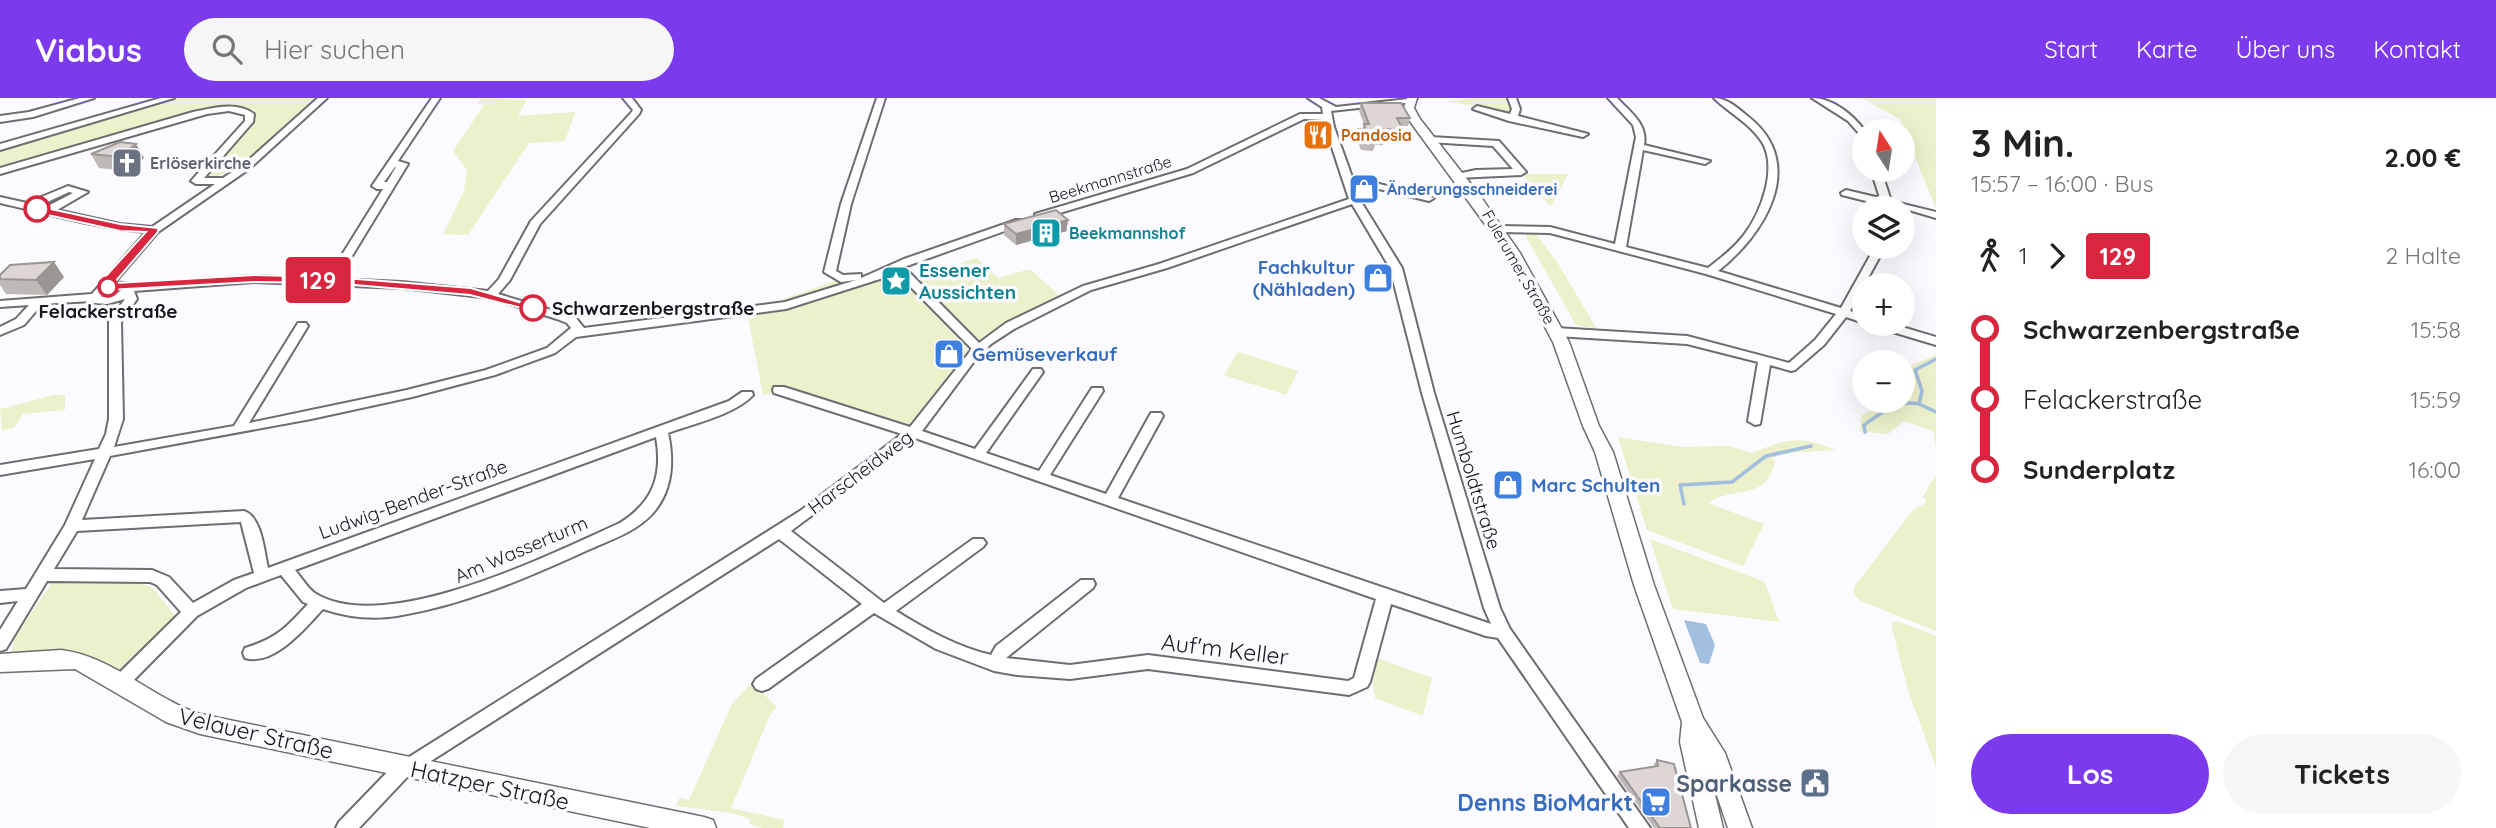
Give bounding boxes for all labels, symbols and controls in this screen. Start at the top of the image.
search box [184,18,674,81]
text: Viabus [35,29,142,70]
icon: search [208,30,246,68]
text: Hier suchen [264,33,405,66]
text: Start [2044,34,2098,64]
text: Karte [2136,34,2197,64]
text: Über uns [2235,34,2335,64]
text: Kontakt [2373,34,2461,64]
restaurant icon: Pandosia [1301,118,1335,152]
north arrow [1852,119,1914,182]
map controls [1852,119,1915,413]
text: 3 Min. [1971,119,2074,167]
place label: Pandosia [1341,125,1412,145]
text: 2.00 € [2384,141,2461,174]
church icon: Erlöserkirche [110,146,144,180]
street label: Beekmannstraße [1046,151,1174,207]
place label: Erlöserkirche [150,153,251,173]
text: 15:57 – 16:00 · Bus [1971,169,2153,198]
shop icon: Änderungsschneiderei [1347,172,1381,206]
place label: Änderungsschneiderei [1387,179,1557,199]
unlabelled marker [24,196,50,222]
button: layers [1852,196,1915,259]
street label: Fulerumer Straße [1478,206,1560,328]
building icon: Beekmannshof [1029,216,1063,250]
place label: Beekmannshof [1069,223,1185,243]
icon: walk [1971,237,2009,275]
icon: forward [2038,237,2076,275]
text: 1 [2019,241,2028,270]
text: 129 [2100,241,2136,271]
text: 2 Halte [2386,241,2461,270]
place label: Fachkultur (Nähladen) [1253,255,1355,301]
line badge: 129 [278,257,358,303]
place label: Essener Aussichten [919,258,1016,304]
shop icon: Fachkultur (Nähladen) [1361,261,1395,295]
place icon: Essener Aussichten [879,264,913,298]
text: 129 [300,265,336,295]
button: + [1852,273,1915,336]
marker: Felackerstraße [98,277,118,297]
marker: Schwarzenbergstraße [520,295,546,321]
place label: Schwarzenbergstraße [552,296,755,320]
place label: Felackerstraße [38,299,178,323]
text: Schwarzenbergstraße [2023,313,2300,346]
text: 15:58 [2411,315,2461,344]
shop icon: Gemüseverkauf [932,337,966,371]
place label: Gemüseverkauf [972,342,1118,366]
button: − [1852,350,1915,413]
text: Felackerstraße [2023,383,2202,416]
text: 15:59 [2410,385,2461,414]
street label: Humboldtstraße [1442,408,1506,552]
street label: Harscheidweg [803,425,917,519]
text: Sunderplatz [2023,453,2175,486]
street label: Ludwig-Bender-Straße [315,454,511,544]
text: 16:00 [2408,455,2461,484]
shop icon: Marc Schulten [1491,468,1525,502]
place label: Marc Schulten [1531,473,1660,497]
street label: Am Wasserturm [451,510,591,588]
street label: Auf'm Keller [1160,627,1290,671]
street label: Velauer Straße [176,701,336,765]
button: Los [1971,734,2209,814]
button: Tickets [2223,734,2461,814]
street label: Hatzper Straße [408,754,572,816]
public building icon: Sparkasse [1798,766,1832,800]
place label: Sparkasse [1676,769,1792,798]
supermarket icon: Denns BioMarkt [1639,785,1673,819]
place label: Denns BioMarkt [1457,788,1633,817]

